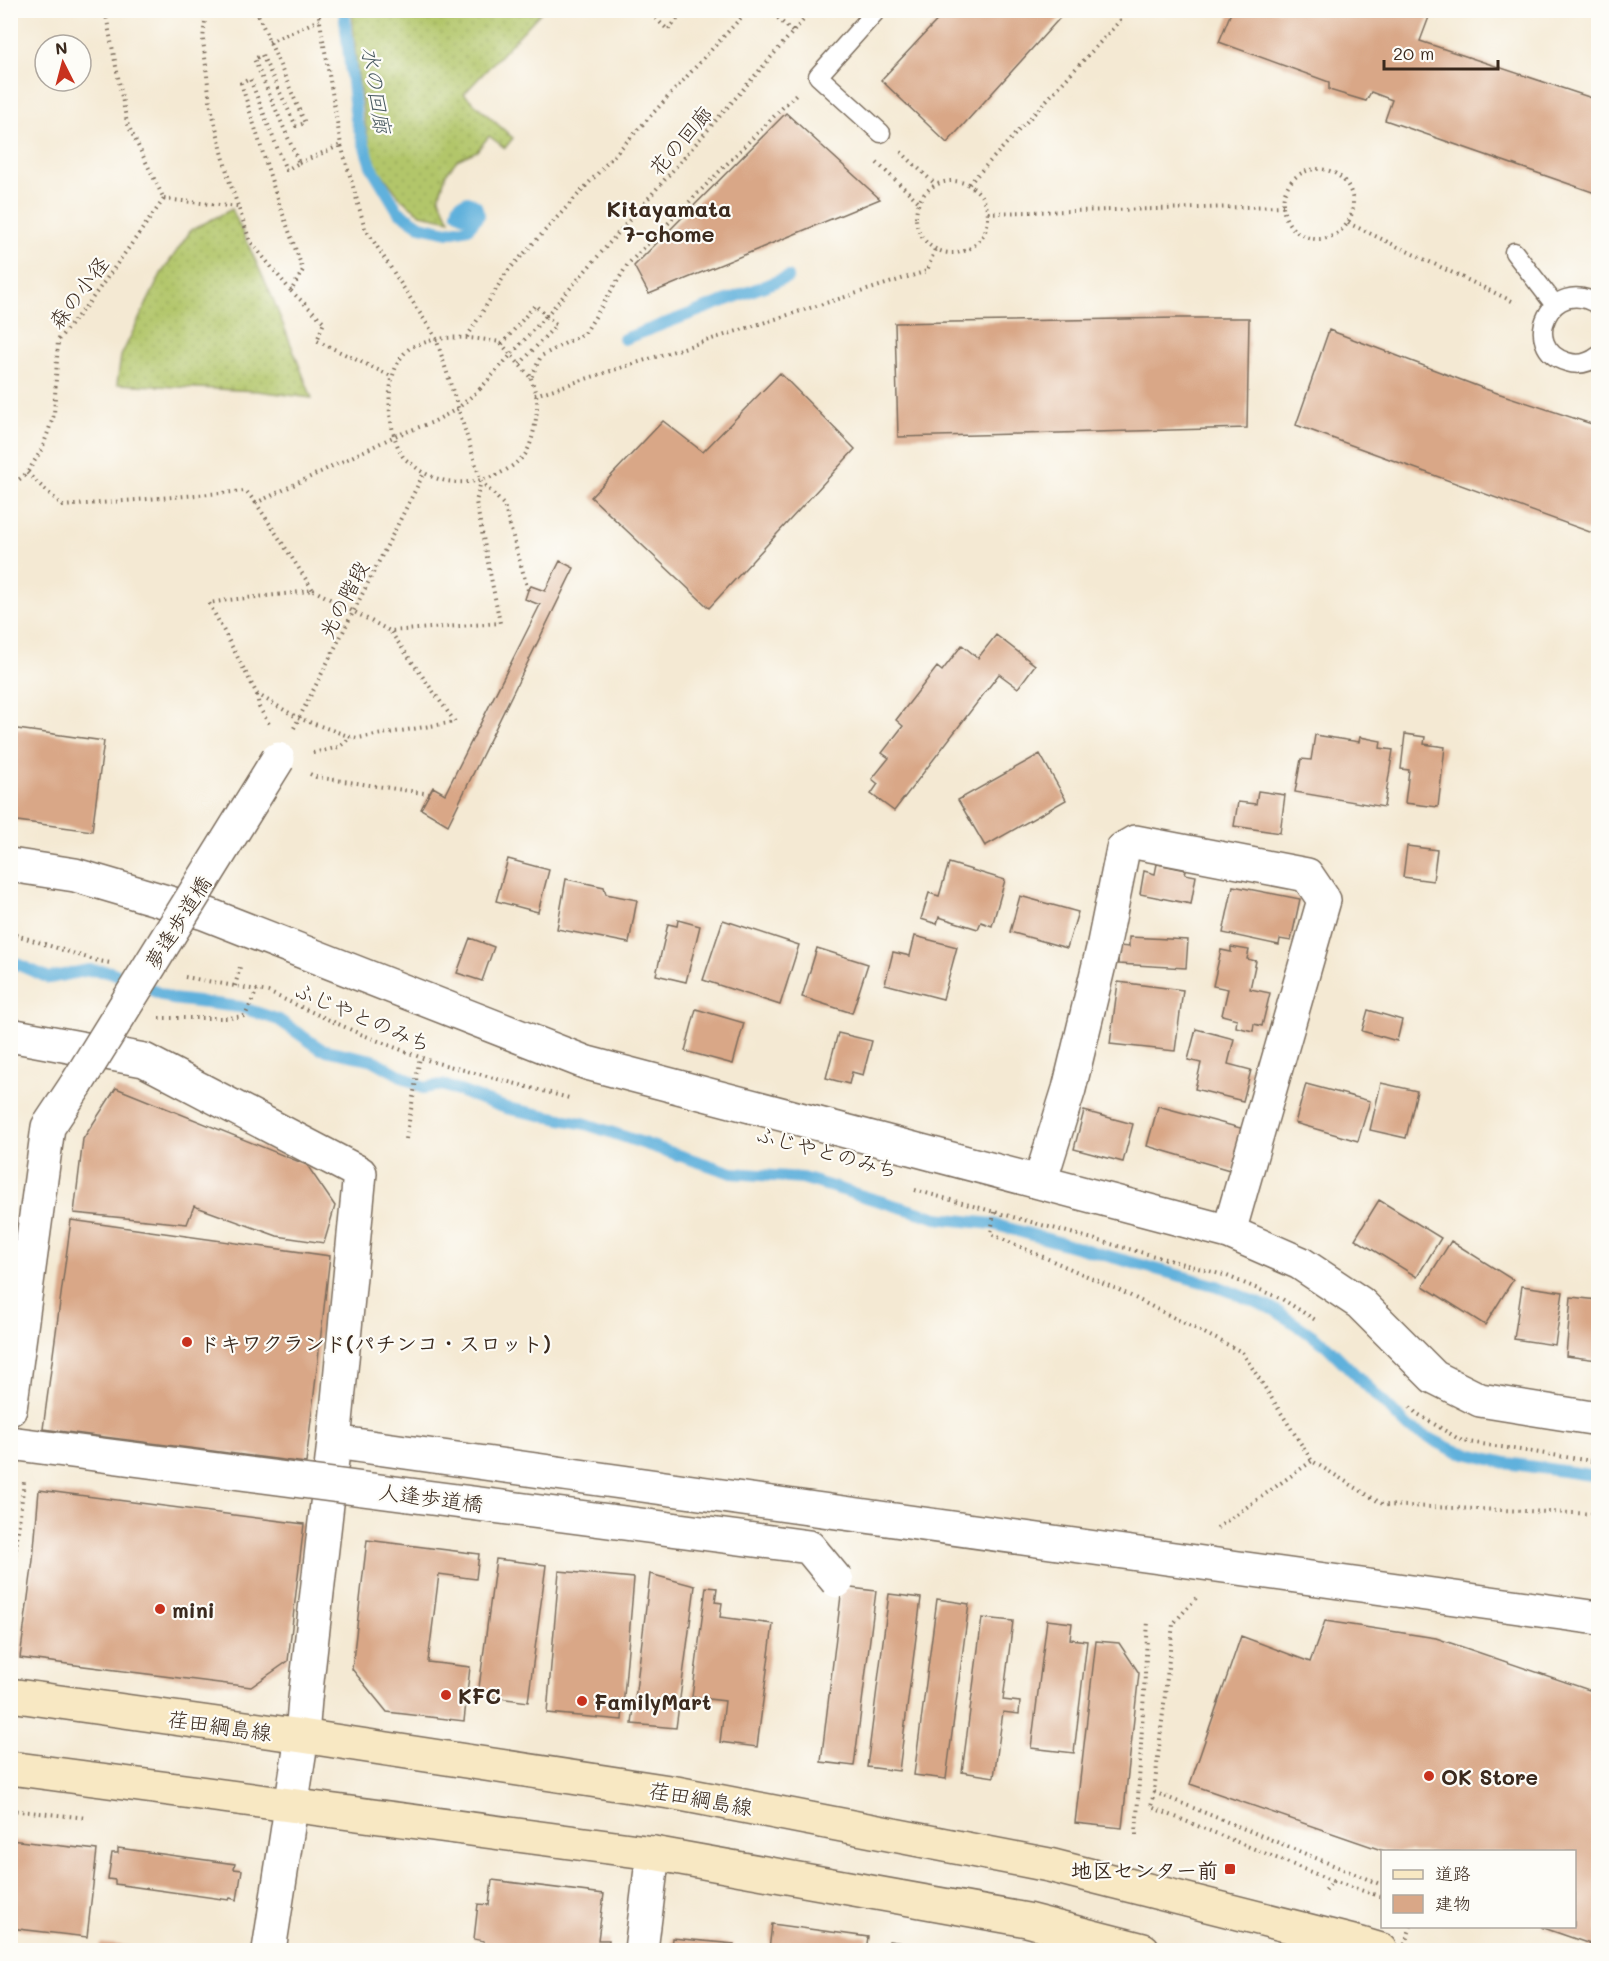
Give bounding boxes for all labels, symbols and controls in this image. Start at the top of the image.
north arrow [33,33,93,93]
scale bar [1384,33,1498,71]
text: N [54,37,69,59]
text: 20 m [1393,41,1434,65]
water label: 水の回廊 [356,44,399,138]
street label: 花の回廊 [642,99,718,181]
district label: Kitayamata 7-chome [607,194,731,248]
street label: 森の小径 [42,250,114,334]
street label: 光の階段 [312,555,374,643]
street label: 夢逢歩道橋 [138,870,216,974]
street label: ふじやとのみち [290,975,436,1057]
street label: ふじやとのみち [753,1119,901,1183]
place label: ドキワクランド(パチンコ・スロット) [199,1329,551,1356]
marker: ドキワクランド(パチンコ・スロット) [180,1335,194,1349]
street label: 人逢歩道橋 [377,1477,485,1517]
place label: mini [172,1596,215,1623]
marker: mini [153,1602,167,1616]
place label: KFC [458,1682,501,1709]
marker: KFC [439,1688,453,1702]
place label: FamilyMart [594,1688,711,1716]
marker: FamilyMart [575,1694,589,1708]
street label: 荏田綱島線 [166,1704,274,1746]
place label: OK Store [1441,1763,1538,1790]
marker: OK Store [1422,1769,1436,1783]
street label: 荏田綱島線 [647,1776,755,1820]
legend [1381,1850,1576,1928]
place label: 地区センター前 [1071,1856,1218,1883]
text: 道路 [1435,1861,1471,1885]
marker: 地区センター前 [1223,1862,1237,1876]
text: 建物 [1435,1891,1471,1915]

